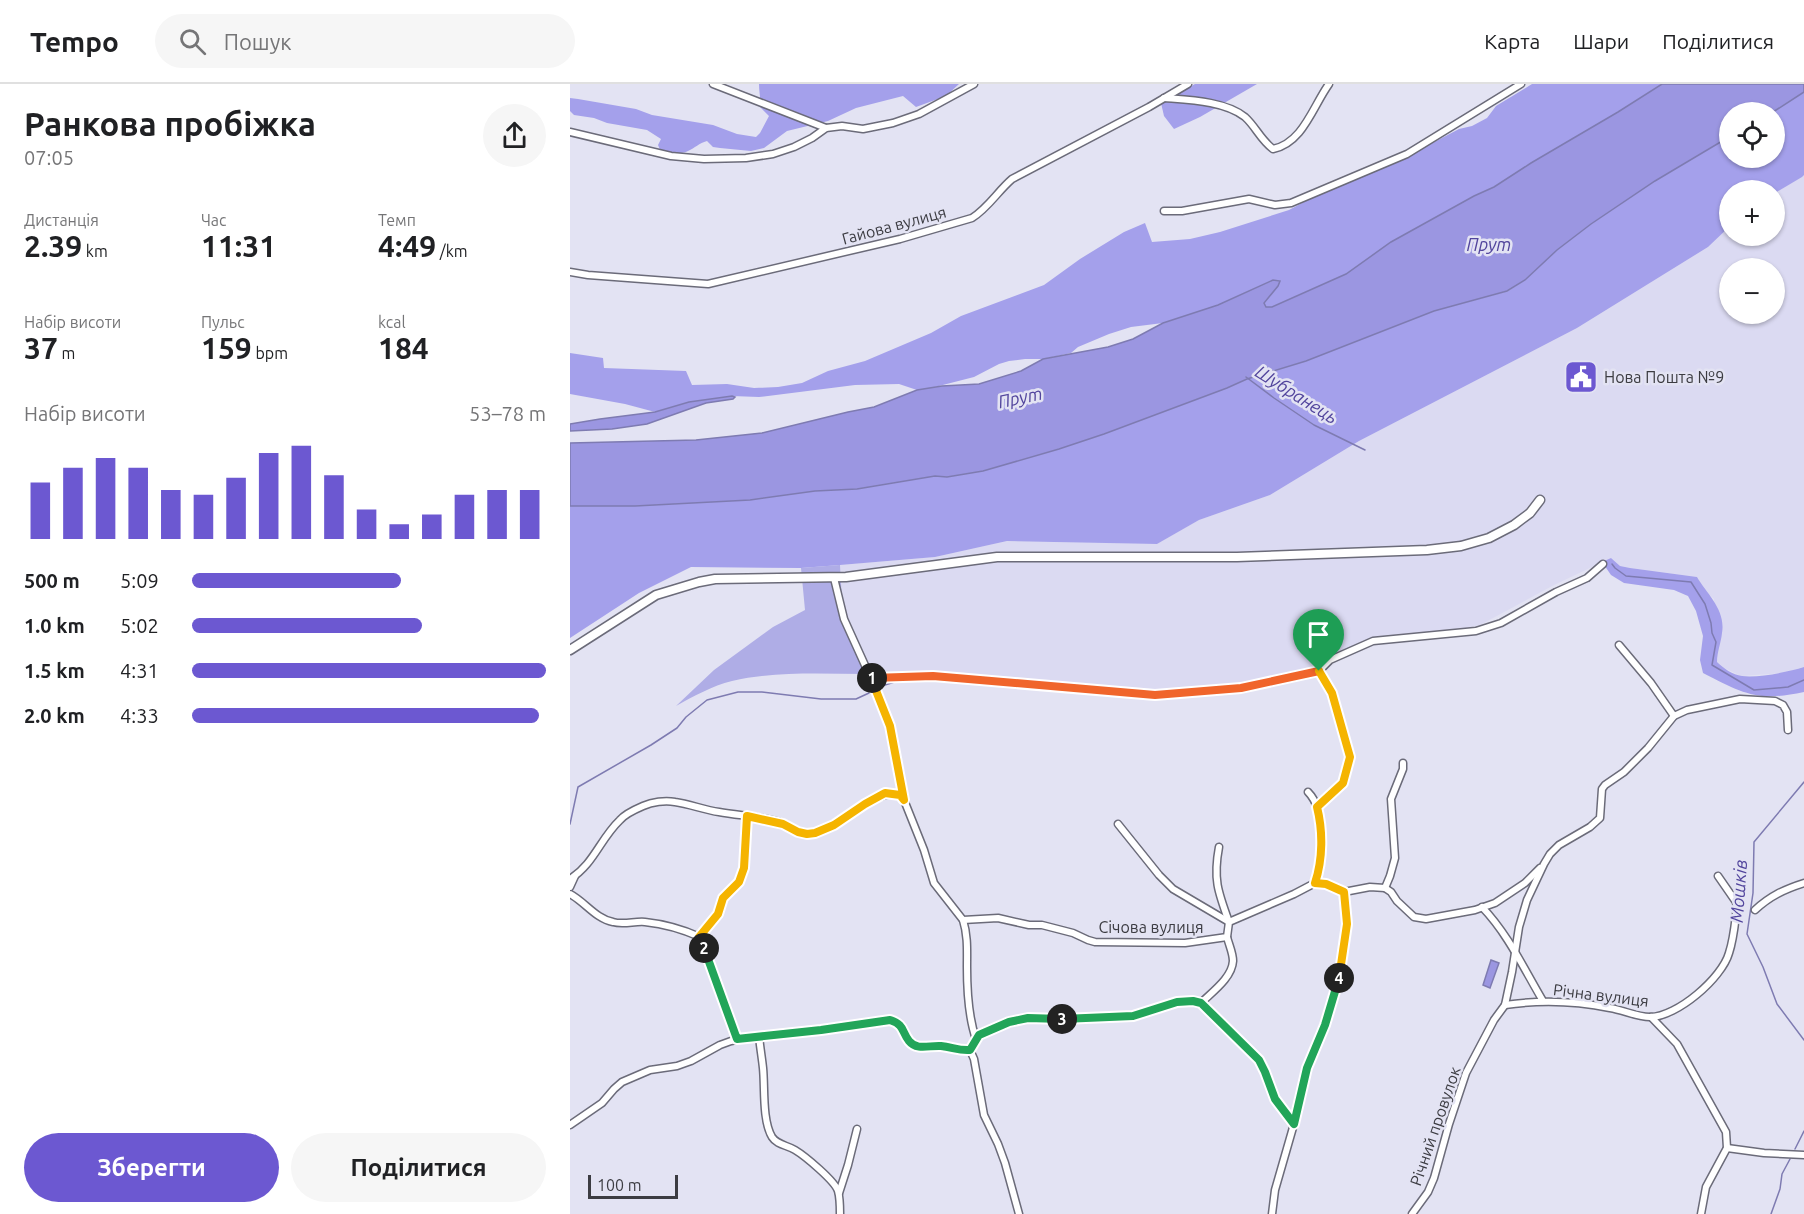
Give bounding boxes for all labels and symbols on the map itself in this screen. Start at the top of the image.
street label: Гайова вулиця [840,202,948,248]
water label: Прут [1467,234,1511,254]
public building icon: Нова Пошта №9 [1563,359,1599,395]
water label: Шубранець [1252,361,1342,427]
place label: Нова Пошта №9 [1604,368,1724,386]
water label: Прут [996,383,1044,411]
pin [1293,609,1344,671]
pin: 1 [857,663,887,693]
water label: Мошків [1726,859,1750,923]
street label: Січова вулиця [1098,918,1204,936]
pin: 2 [689,933,719,963]
pin: 4 [1324,963,1354,993]
street label: Річна вулиця [1552,980,1650,1010]
pin: 3 [1047,1004,1077,1034]
street label: Річний провулок [1406,1064,1464,1188]
scale bar [588,1172,678,1200]

